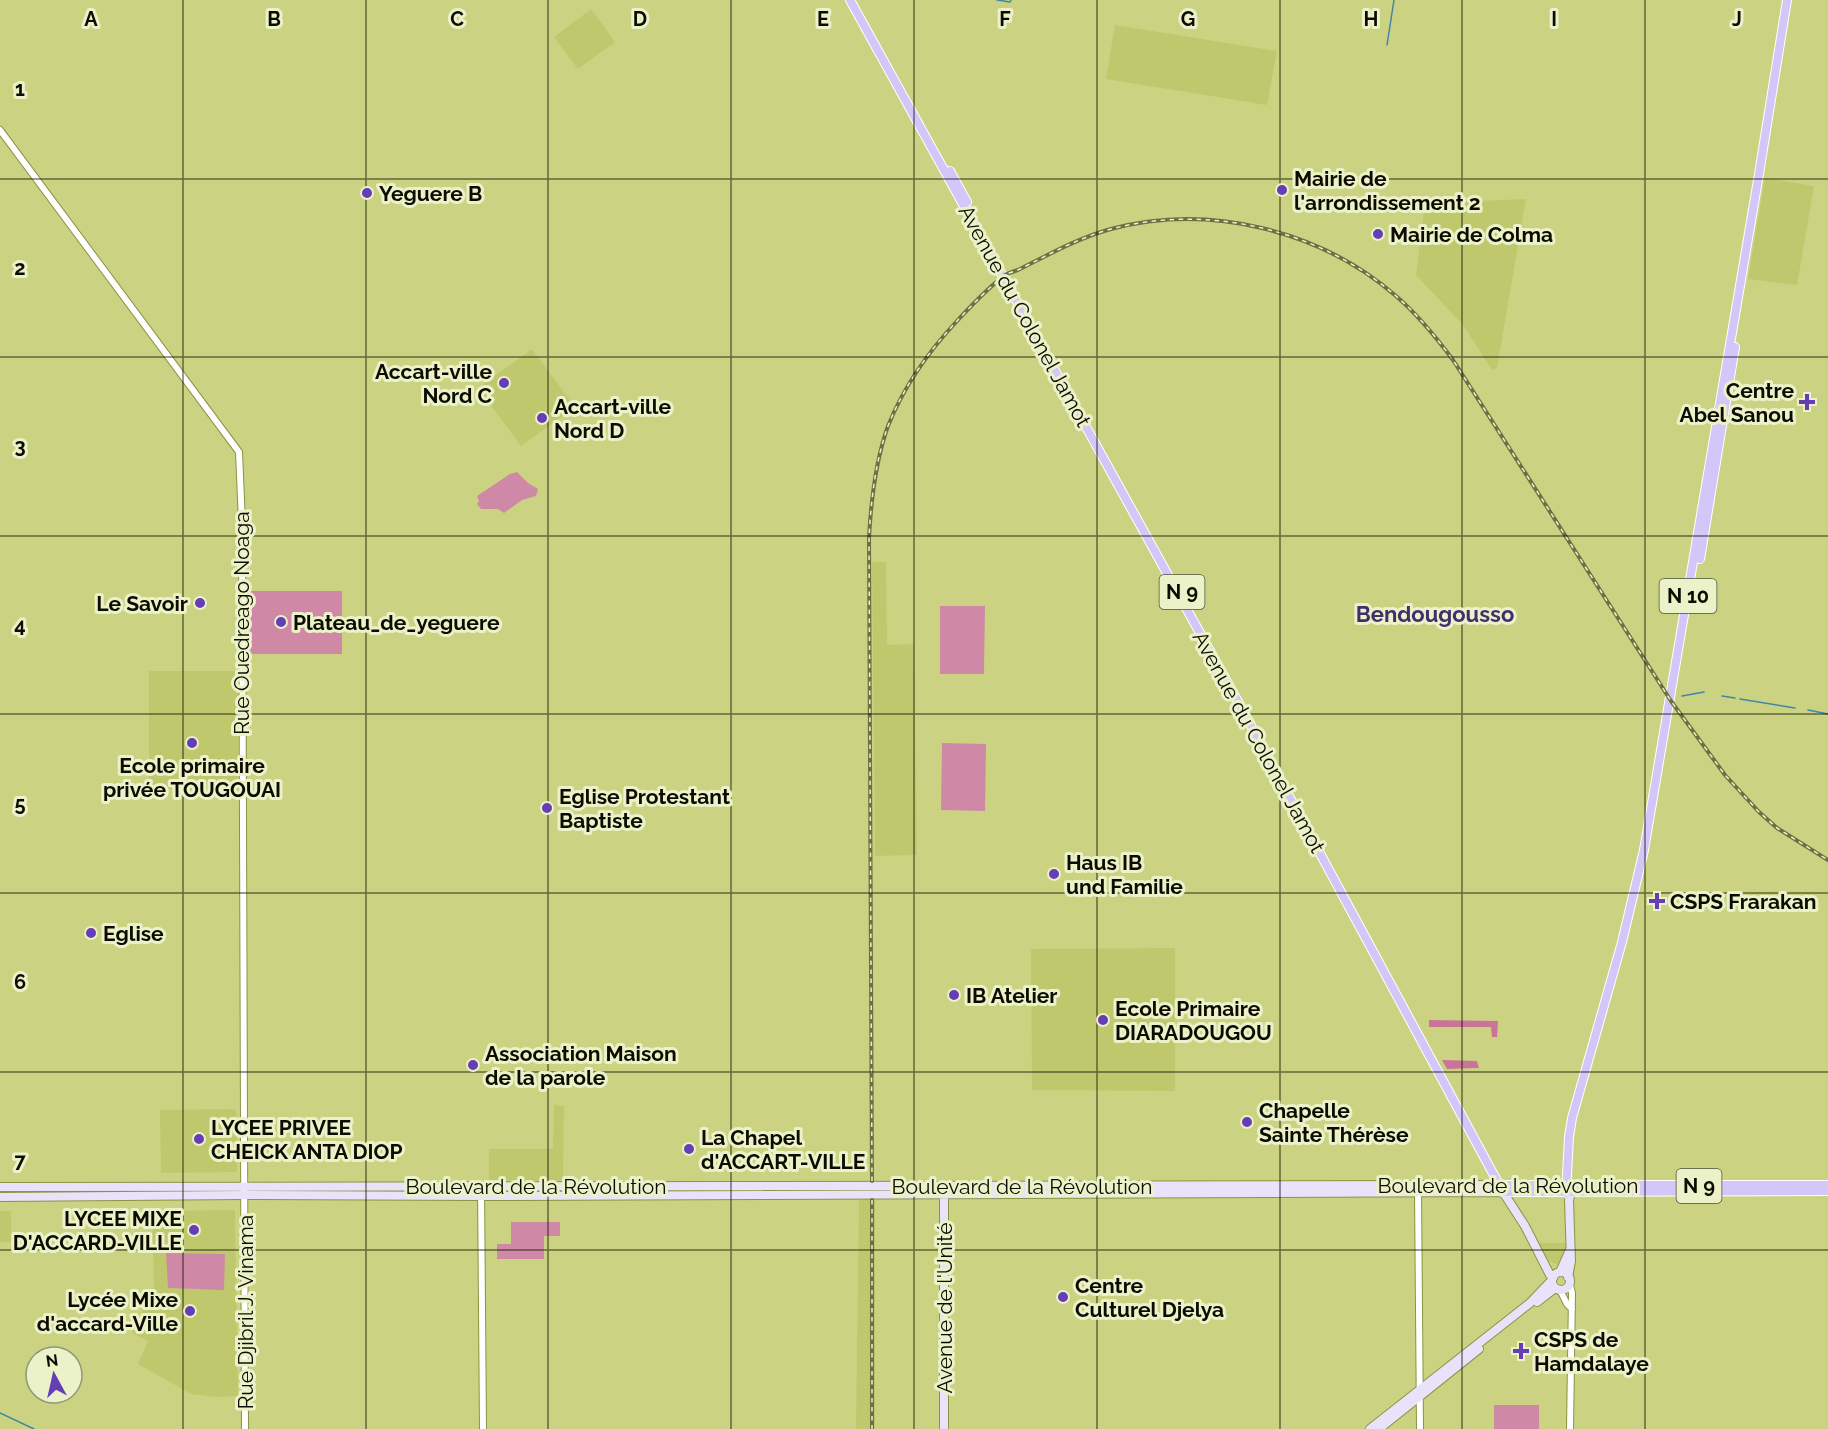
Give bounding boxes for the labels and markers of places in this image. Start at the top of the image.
place label: Mairie de l'arrondissement 2 [1294,166,1481,215]
place label: Yeguere B [379,181,482,206]
marker: Mairie de l'arrondissement 2 [1275,183,1289,197]
marker: Yeguere B [360,186,374,200]
place label: Mairie de Colma [1390,222,1553,247]
marker: Mairie de Colma [1371,227,1385,241]
place label: Accart-ville Nord C [375,359,492,408]
marker: Accart-ville Nord C [497,376,511,390]
place label: Centre Abel Sanou [1680,378,1794,427]
marker: Centre Abel Sanou [1798,393,1816,411]
place label: Accart-ville Nord D [554,394,671,443]
marker: Accart-ville Nord D [535,411,549,425]
place label: Le Savoir [96,591,188,616]
marker: Le Savoir [193,596,207,610]
place label: Plateau_de_yeguere [293,610,500,635]
marker: Plateau_de_yeguere [274,615,288,629]
marker: Ecole primaire privée TOUGOUAI [185,736,199,750]
place label: Ecole primaire privée TOUGOUAI [103,753,281,802]
place label: Eglise Protestant Baptiste [559,784,730,833]
marker: Eglise Protestant Baptiste [540,801,554,815]
place label: Haus IB und Familie [1066,850,1183,899]
marker: Haus IB und Familie [1047,867,1061,881]
place label: CSPS Frarakan [1670,889,1816,914]
marker: CSPS Frarakan [1648,892,1666,910]
place label: Eglise [103,921,164,946]
marker: Eglise [84,926,98,940]
place label: IB Atelier [966,983,1057,1008]
marker: IB Atelier [947,988,961,1002]
place label: Ecole Primaire DIARADOUGOU [1115,996,1272,1045]
marker: Ecole Primaire DIARADOUGOU [1096,1013,1110,1027]
place label: Association Maison de la parole [485,1041,677,1090]
marker: Association Maison de la parole [466,1058,480,1072]
place label: Chapelle Sainte Thérèse [1259,1098,1409,1147]
place label: LYCEE PRIVEE CHEICK ANTA DIOP [211,1115,403,1164]
marker: Chapelle Sainte Thérèse [1240,1115,1254,1129]
place label: La Chapel d'ACCART-VILLE [701,1125,865,1174]
marker: LYCEE PRIVEE CHEICK ANTA DIOP [192,1132,206,1146]
marker: La Chapel d'ACCART-VILLE [682,1142,696,1156]
place label: LYCEE MIXE D'ACCARD-VILLE [13,1206,182,1255]
marker: LYCEE MIXE D'ACCARD-VILLE [187,1223,201,1237]
place label: Centre Culturel Djelya [1075,1273,1224,1322]
place label: Lycée Mixe d'accard-Ville [37,1287,178,1336]
marker: Centre Culturel Djelya [1056,1290,1070,1304]
marker: Lycée Mixe d'accard-Ville [183,1304,197,1318]
place label: CSPS de Hamdalaye [1534,1327,1649,1376]
marker: CSPS de Hamdalaye [1512,1342,1530,1360]

